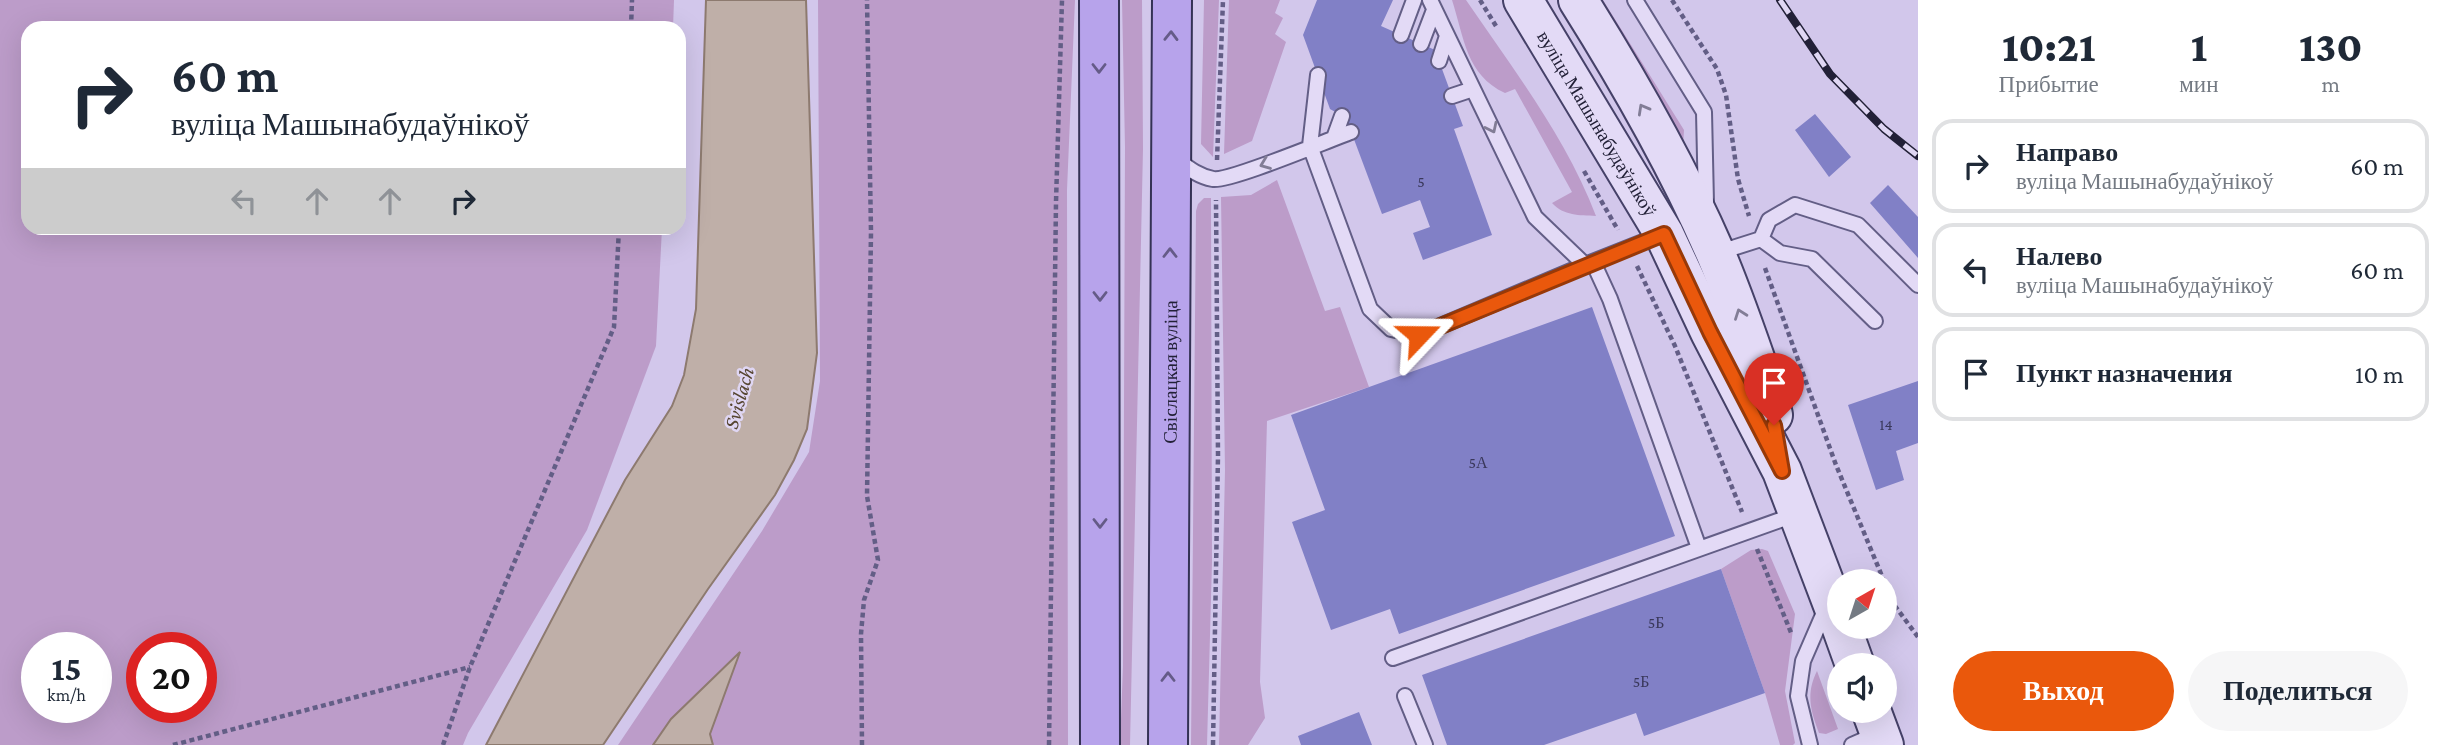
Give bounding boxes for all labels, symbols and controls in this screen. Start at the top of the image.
text: 10:21 [2002,23,2095,70]
text: 1 [2191,23,2207,70]
text: 130 [2299,23,2362,70]
street label: вуліца Машынабудаўнікоў [1533,27,1661,221]
one-way arrow [1163,31,1179,41]
text: 60 m [171,48,278,103]
icon: right [56,49,147,140]
one-way arrow [1091,63,1107,74]
text: Прибытие [1999,71,2099,97]
text: мин [2179,71,2218,97]
text: m [2321,71,2340,97]
one-way arrow [1638,104,1651,116]
text: вуліца Машынабудаўнікоў [171,106,529,142]
one-way arrow [1483,121,1497,133]
text: Направо [2016,138,2118,167]
icon: right [1957,147,1995,185]
text: 60 m [2350,152,2404,181]
one-way arrow [1259,156,1271,170]
text: вуліца Машынабудаўнікоў [2016,168,2274,194]
house number: 5 [1417,173,1425,190]
icon: left [225,182,263,220]
icon: ahead [298,182,336,220]
icon: ahead [371,182,409,220]
icon: right [444,182,482,220]
text: Налево [2016,242,2102,271]
one-way arrow [1162,248,1178,258]
icon: left [1957,251,1995,289]
text: 60 m [2350,256,2404,285]
text: вуліца Машынабудаўнікоў [2016,272,2274,298]
one-way arrow [1092,291,1108,301]
position arrow [1382,298,1456,372]
street label: Свіслацкая вуліца [1160,300,1181,444]
one-way arrow [1734,309,1748,321]
pin [1744,353,1804,425]
icon: arrive [1957,355,1995,393]
text: Пункт назначения [2016,359,2233,388]
text: 10 m [2355,360,2404,389]
water label: Svislach [719,364,759,432]
icon: arrive [1755,364,1793,402]
house number: 14 [1879,416,1893,433]
house number: 5А [1468,454,1488,471]
one-way arrow [1092,518,1108,529]
north arrow [1827,569,1897,639]
map controls [1827,569,1897,723]
house number: 5Б [1648,614,1664,631]
speed limit sign: 20 [126,632,217,723]
text: 15 [51,649,82,688]
button: Выход [1953,651,2174,731]
button: Поделиться [2188,651,2408,731]
button: sound [1827,653,1897,723]
one-way arrow [1160,671,1176,682]
house number: 5Б [1633,673,1649,690]
text: km/h [47,685,86,705]

